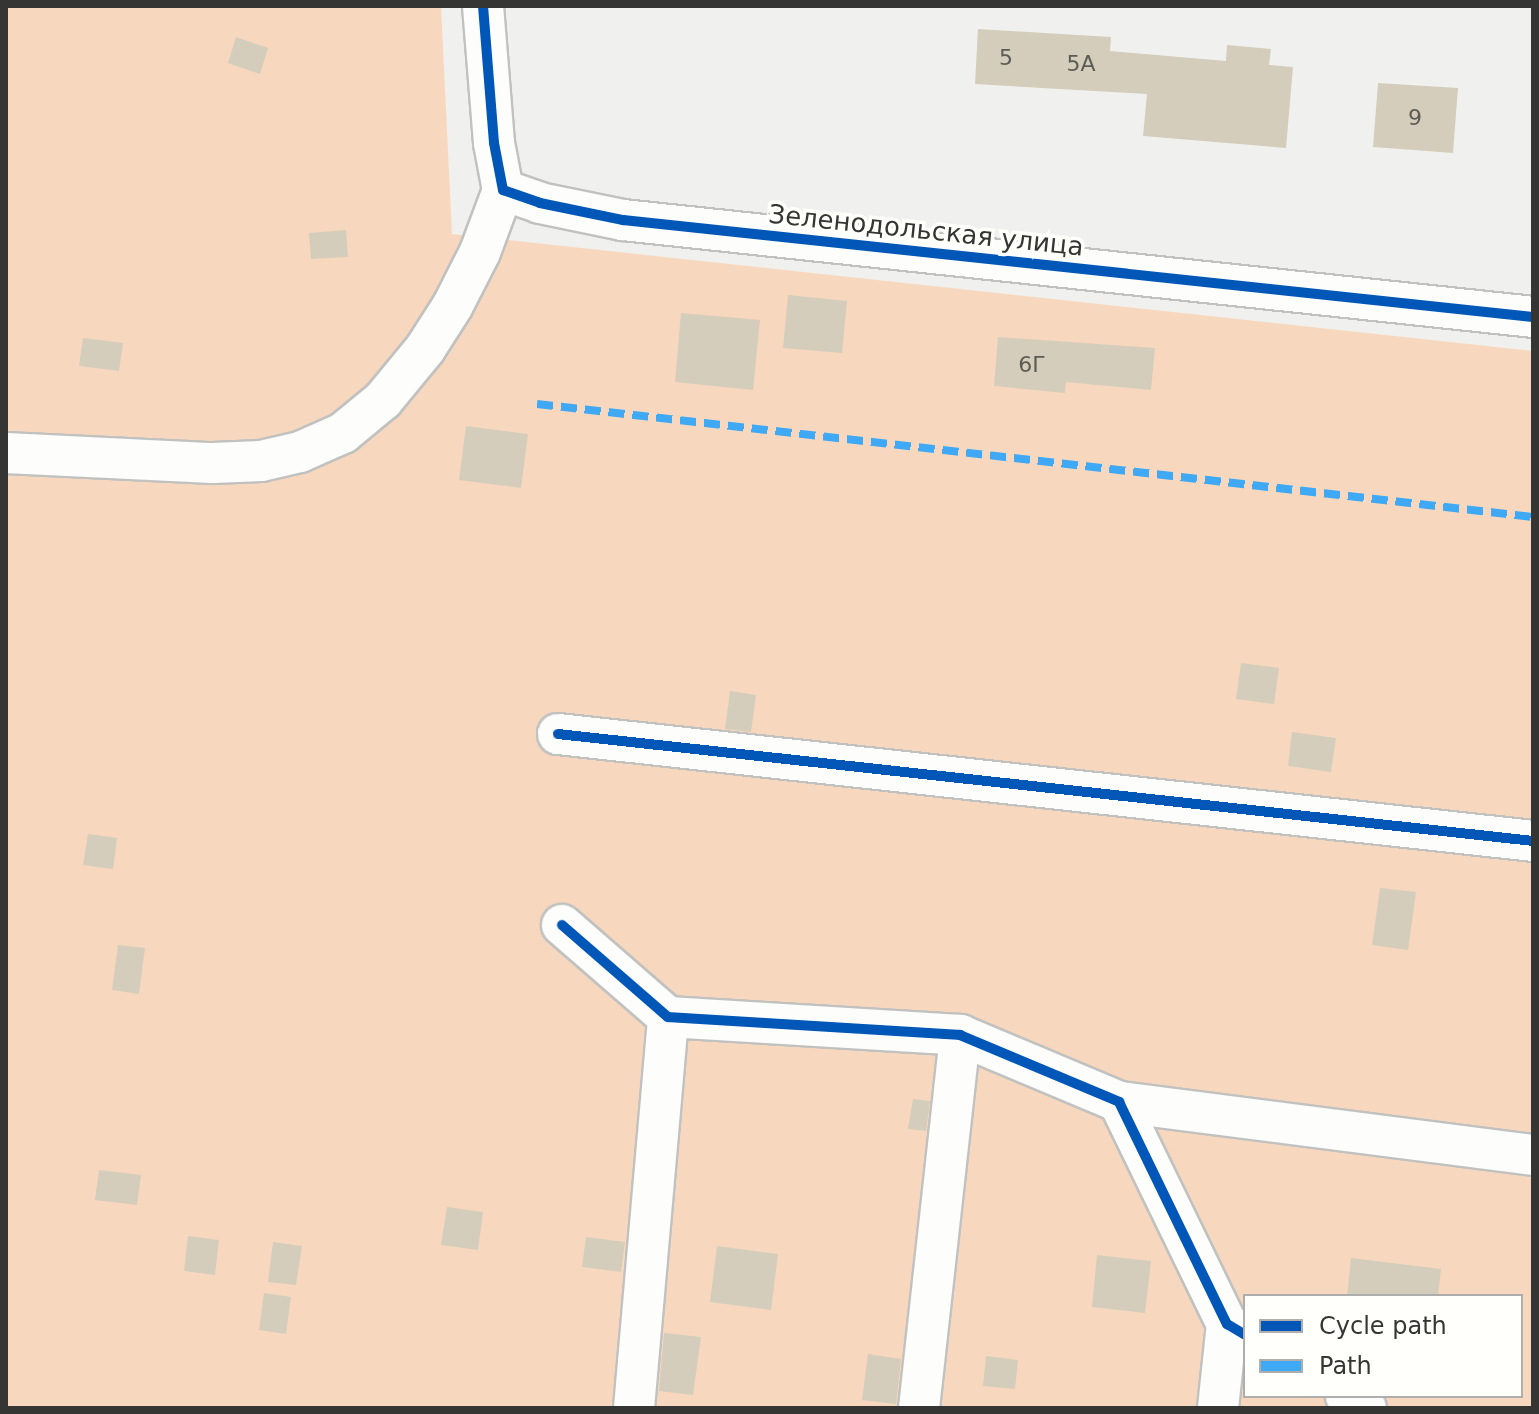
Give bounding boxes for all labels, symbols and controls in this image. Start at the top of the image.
house number: 5 [999,45,1013,71]
house number: 5А [1066,51,1096,77]
house number: 9 [1408,105,1422,131]
street label: Зеленодольская улица [767,199,1085,263]
house number: 6Г [1018,352,1046,378]
legend [1243,1294,1523,1398]
text: Cycle path [1319,1312,1447,1340]
text: Path [1319,1352,1372,1380]

